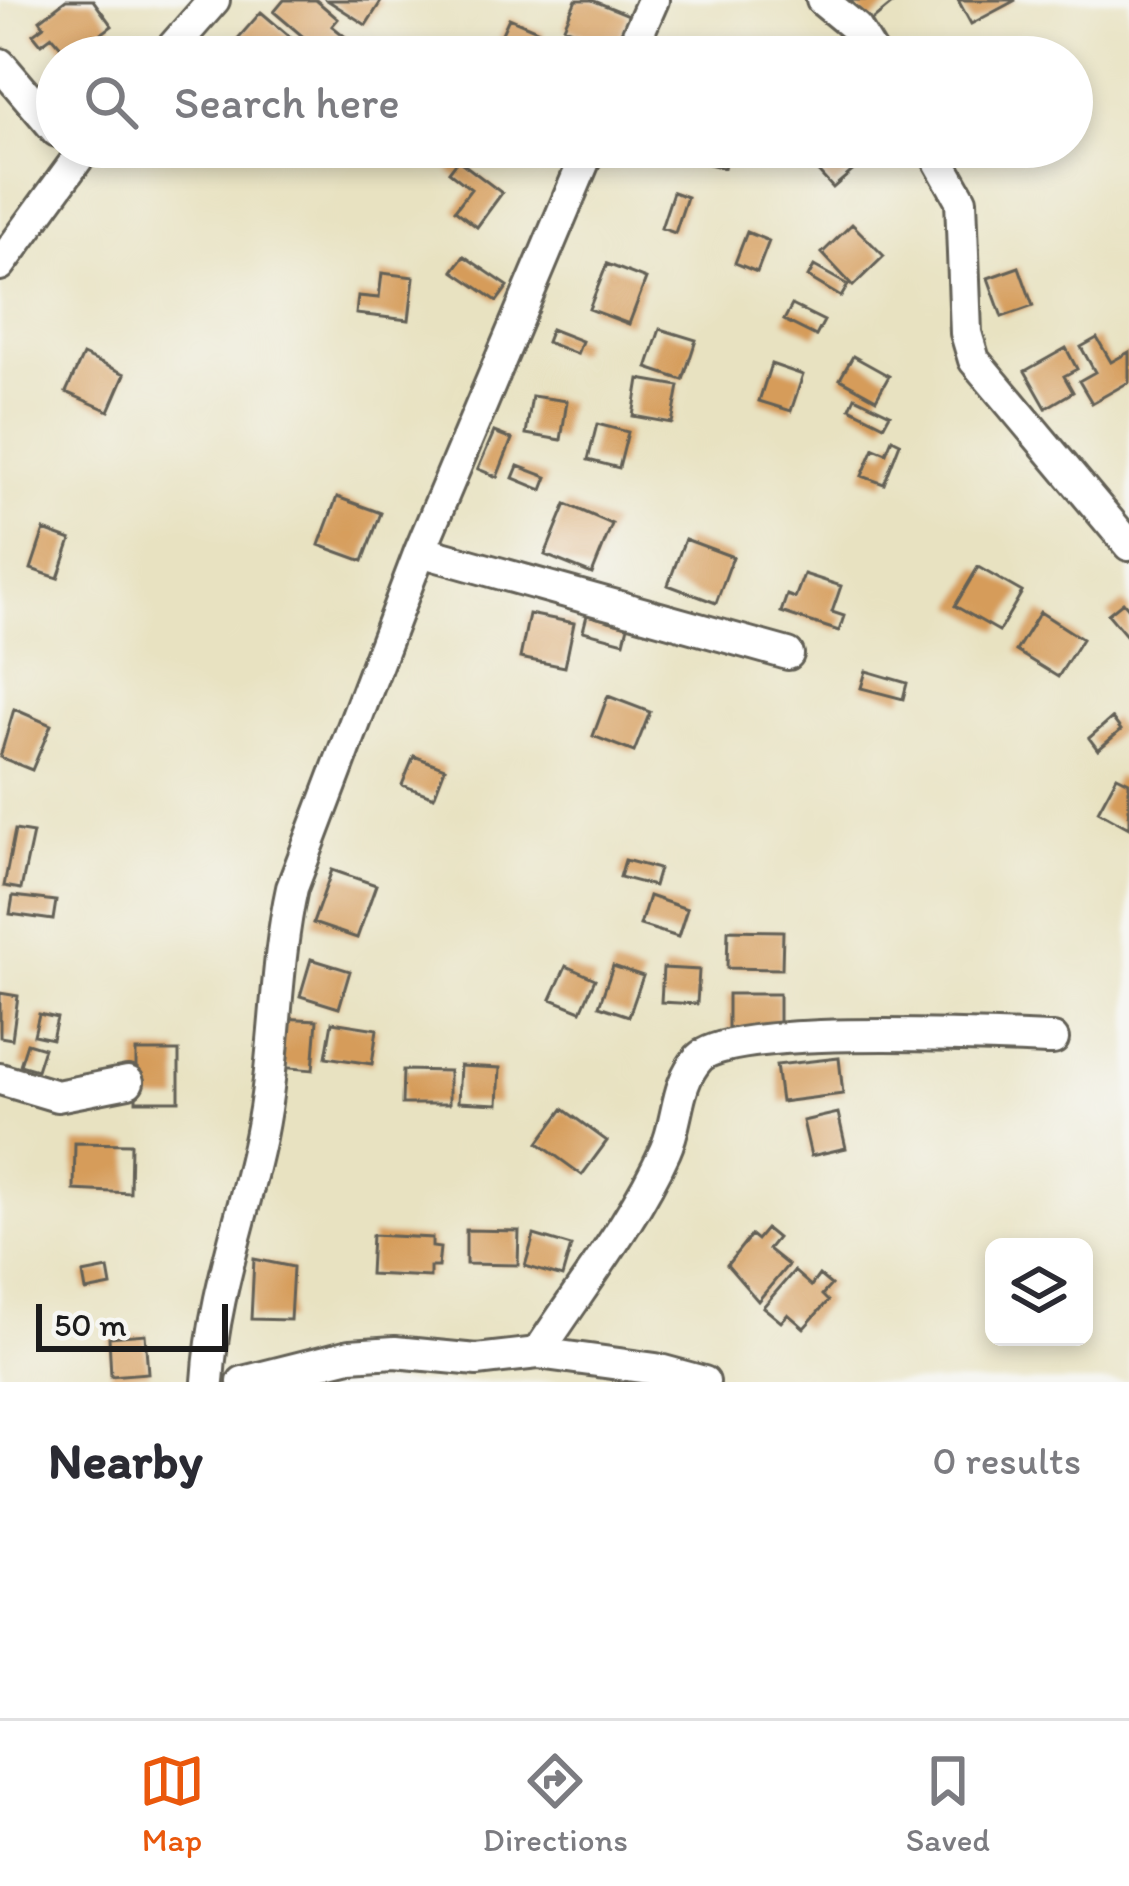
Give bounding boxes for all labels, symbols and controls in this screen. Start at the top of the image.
search box [36,36,1093,168]
icon: search [78,69,144,135]
text: Search here [174,75,400,129]
map controls [985,1238,1093,1346]
button: layers [985,1238,1093,1346]
scale bar [36,1298,228,1351]
text: 50 m [54,1305,127,1344]
text: Nearby [48,1430,203,1491]
text: 0 results [932,1437,1081,1484]
tab: Map [139,1748,205,1859]
tab: Directions [483,1748,628,1859]
tab: Saved [906,1748,990,1859]

